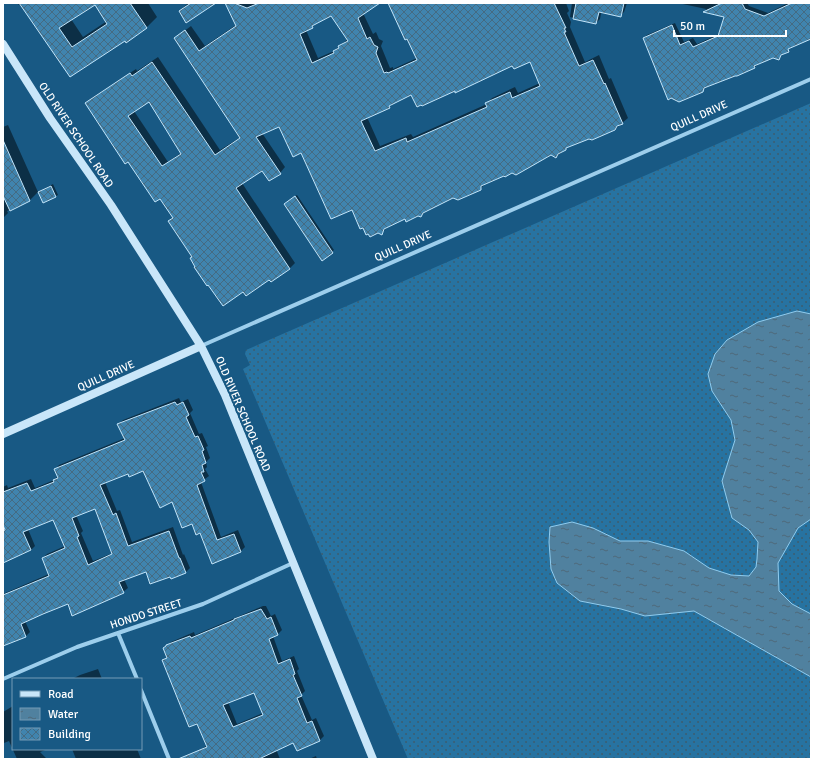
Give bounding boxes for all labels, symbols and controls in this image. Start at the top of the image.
scale bar [674,12,786,38]
text: 50 m [680,19,705,34]
street label: OLD RIVER SCHOOL ROAD [36,80,116,190]
street label: QUILL DRIVE [669,98,729,134]
street label: QUILL DRIVE [373,228,433,264]
street label: OLD RIVER SCHOOL ROAD [213,354,273,474]
street label: QUILL DRIVE [76,358,136,394]
street label: HONDO STREET [109,596,184,632]
legend [12,678,142,750]
text: Road [48,687,74,702]
text: Water [48,707,79,722]
text: Building [48,727,91,742]

